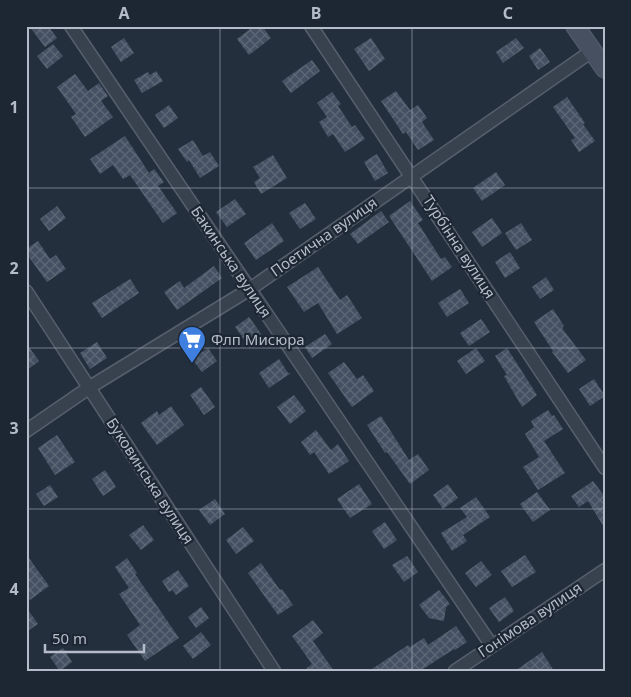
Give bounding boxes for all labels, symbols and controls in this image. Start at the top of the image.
text: A [118,2,130,24]
text: B [311,2,321,24]
text: C [503,2,513,24]
text: 1 [9,96,19,118]
street label: Турбінна вулиця [419,191,501,302]
street label: Поетична вулиця [266,192,381,280]
street label: Бакинська вулиця [187,202,277,321]
text: 2 [9,257,19,279]
supermarket icon: Флп Мисюра [177,325,207,364]
place label: Флп Мисюра [211,329,305,349]
street label: Буковинська вулиця [102,413,199,547]
text: 3 [9,417,19,439]
street label: Гонімова вулиця [474,577,585,661]
text: 4 [9,578,19,600]
scale bar [45,622,144,654]
text: 50 m [52,628,87,648]

